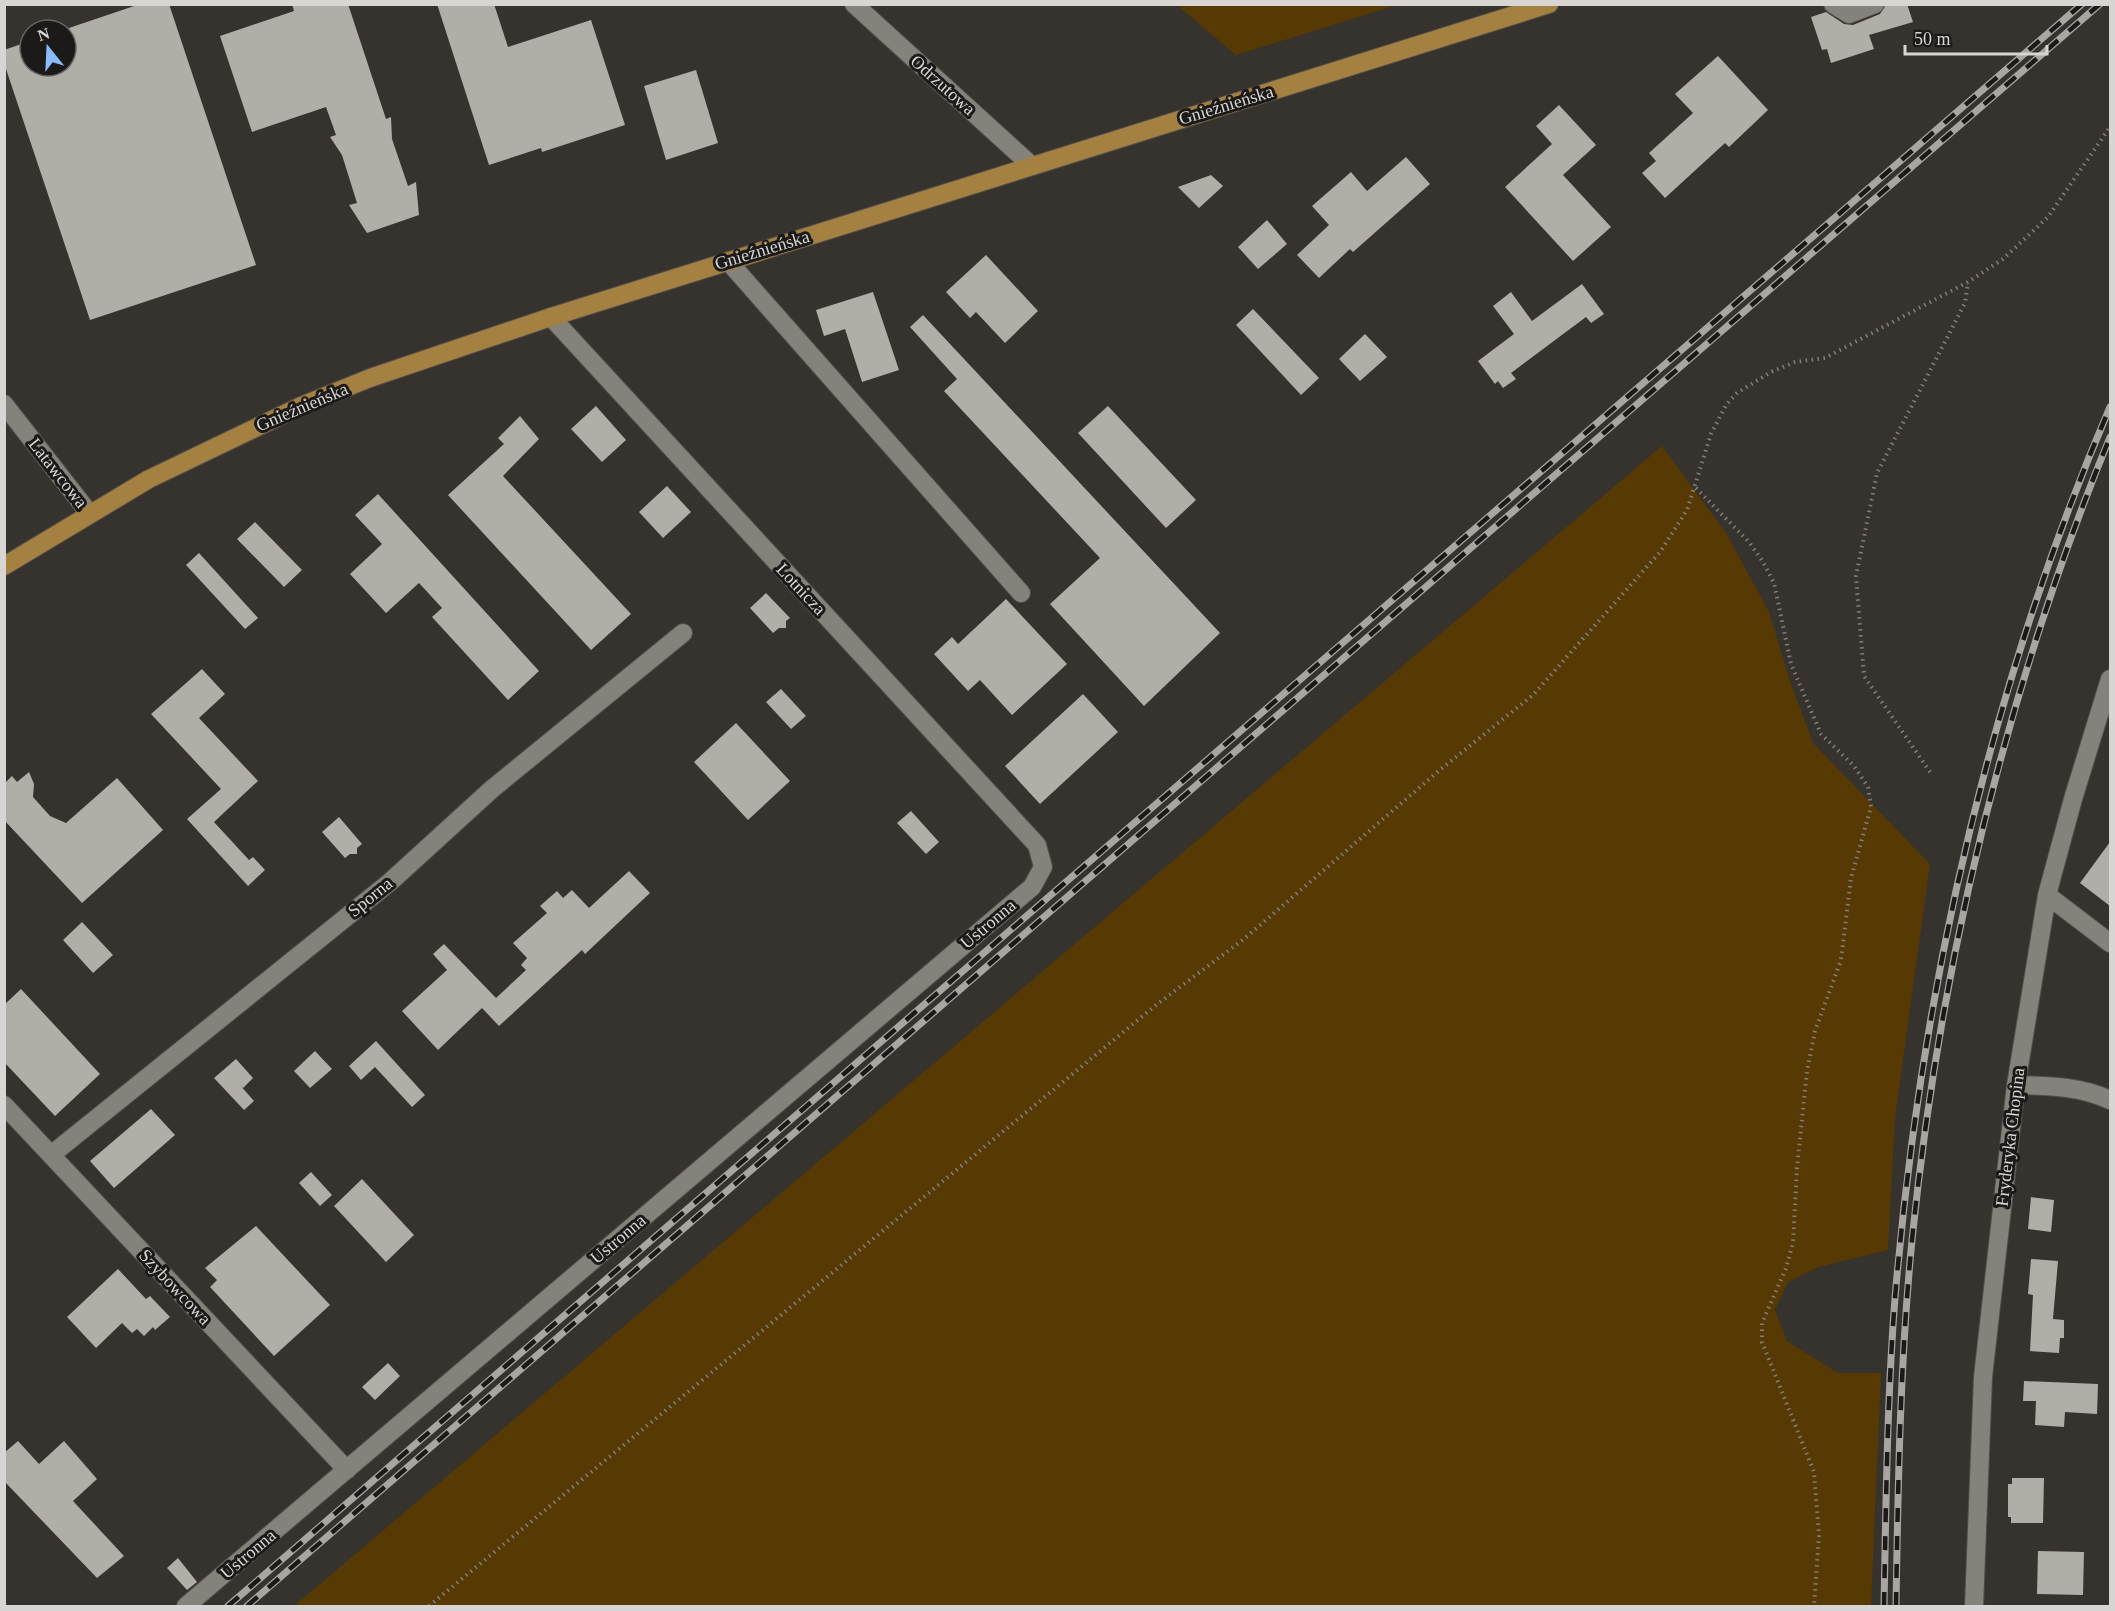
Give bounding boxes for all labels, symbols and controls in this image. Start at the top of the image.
north arrow [18,18,78,78]
scale bar [1905,18,2048,56]
text: N [35,24,52,44]
text: 50 m [1914,29,1951,49]
street label: Odrzutowa [907,51,979,119]
street label: Gnieźnieńska [1176,81,1276,129]
street label: Gnieźnieńska [712,226,812,274]
street label: Gnieźnieńska [253,379,351,435]
street label: Latawcowa [25,434,91,512]
street label: Lotnicza [772,559,830,619]
street label: Sporna [344,873,396,921]
street label: Ustronna [956,895,1020,953]
street label: Fryderyka Chopina [1992,1067,2028,1207]
street label: Ustronna [586,1210,650,1268]
street label: Szybowcowa [135,1245,215,1329]
street label: Ustronna [216,1525,280,1583]

